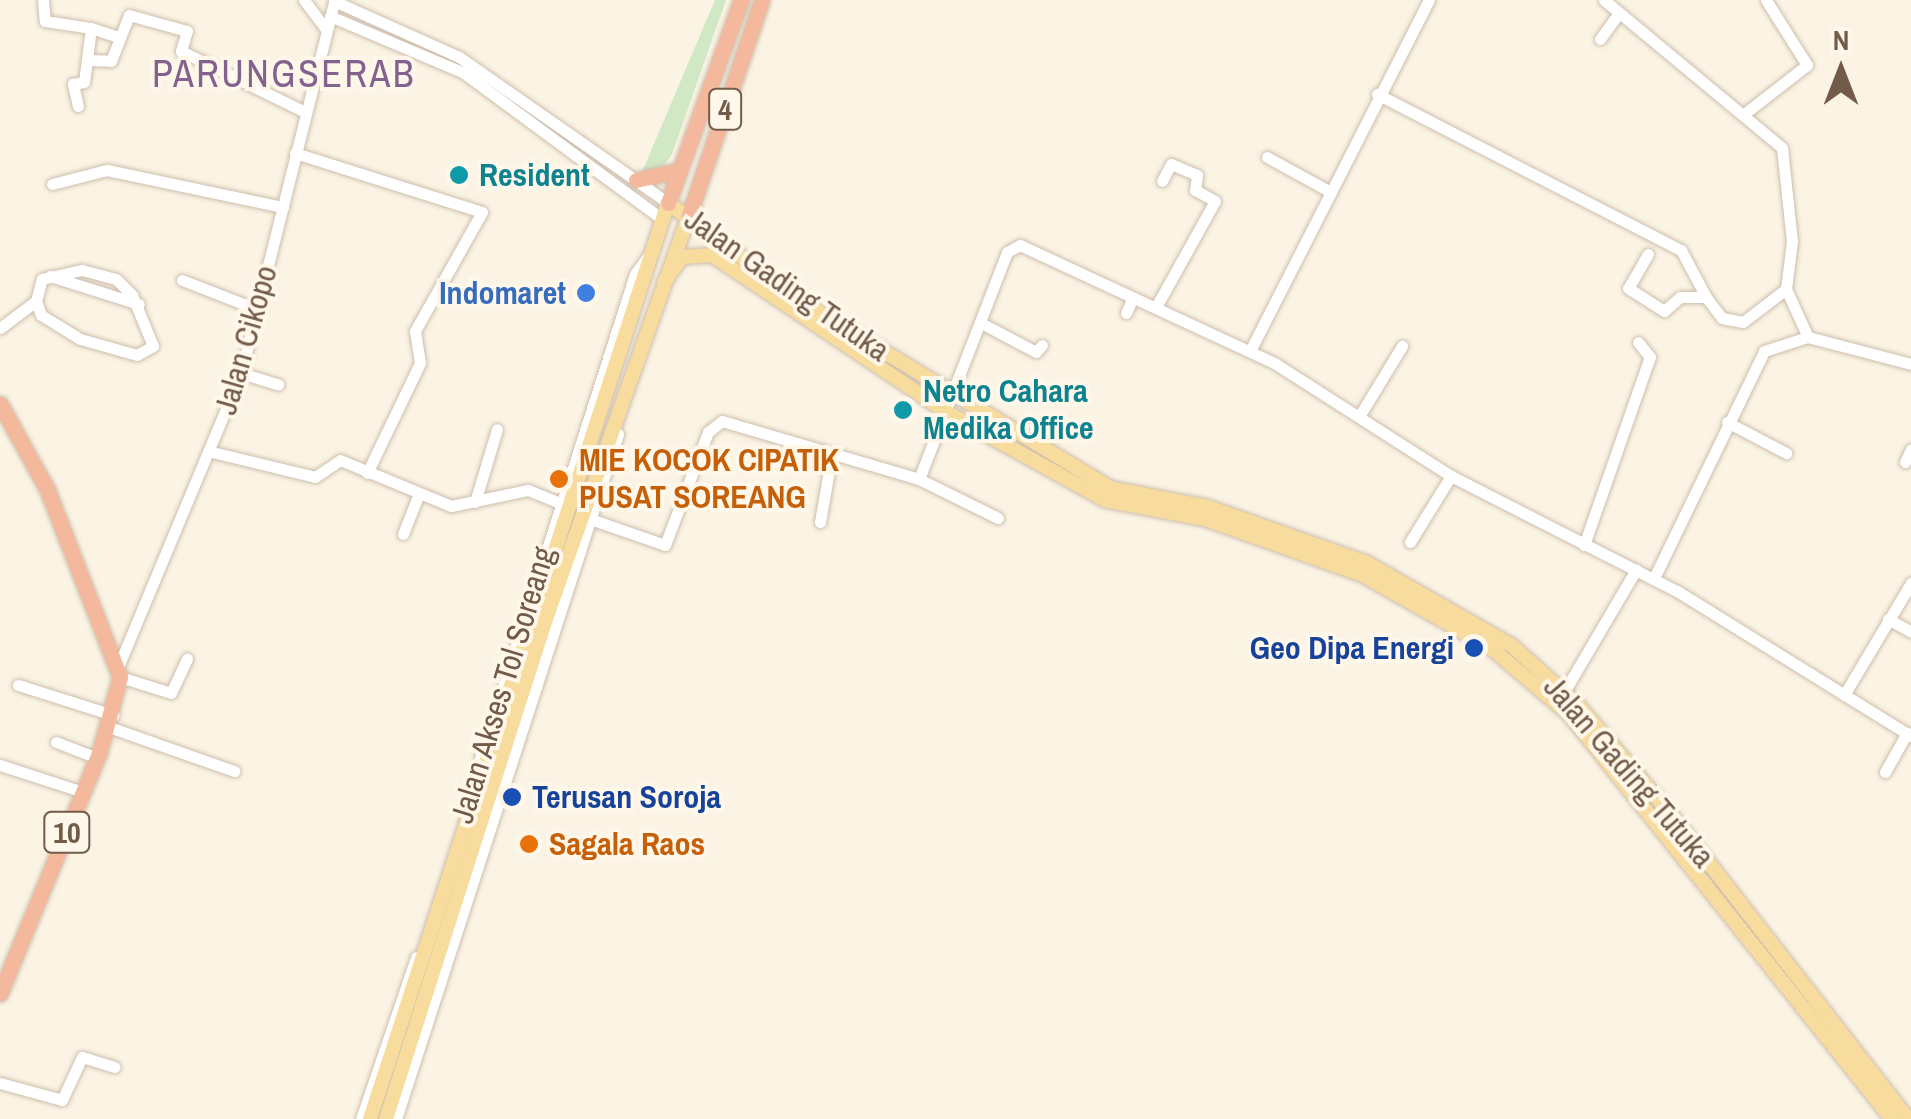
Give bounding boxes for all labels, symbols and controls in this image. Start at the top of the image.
north arrow [1791,20,1891,120]
text: N [1833,21,1849,59]
district label: PARUNGSERAB [152,51,416,97]
road number: 4 [708,84,742,134]
place label: Resident [479,156,590,194]
marker: Resident [448,164,470,186]
street label: Jalan Gading Tutuka [677,200,897,370]
street label: Jalan Cikopo [206,261,286,419]
place label: Indomaret [439,274,566,312]
marker: Indomaret [575,282,597,304]
place label: Netro Cahara Medika Office [923,373,1094,448]
marker: Netro Cahara Medika Office [892,399,914,421]
place label: MIE KOCOK CIPATIK PUSAT SOREANG [579,442,839,517]
marker: MIE KOCOK CIPATIK PUSAT SOREANG [548,468,570,490]
street label: Jalan Akses Tol Soreang [442,541,564,829]
place label: Geo Dipa Energi [1250,629,1454,667]
marker: Geo Dipa Energi [1463,637,1485,659]
street label: Jalan Gading Tutuka [1535,668,1723,876]
place label: Terusan Soroja [532,778,721,816]
marker: Terusan Soroja [501,786,523,808]
road number: 10 [42,807,92,857]
place label: Sagala Raos [549,825,705,863]
marker: Sagala Raos [518,833,540,855]

